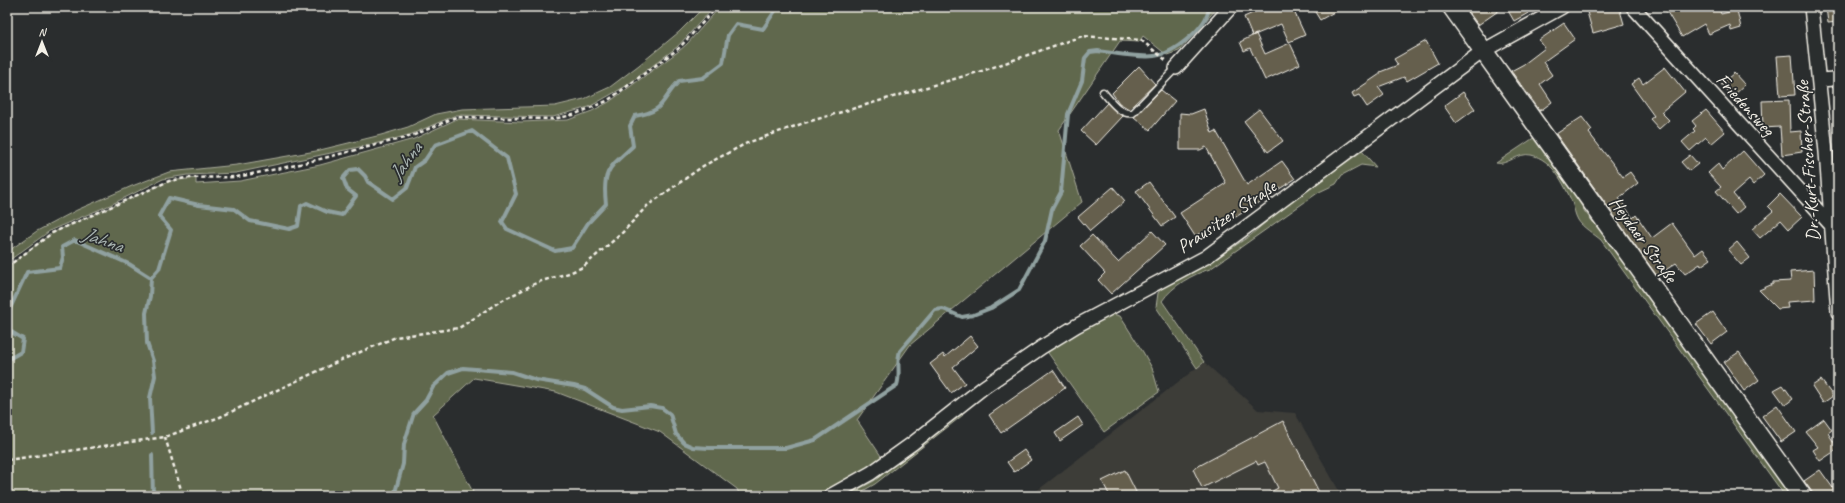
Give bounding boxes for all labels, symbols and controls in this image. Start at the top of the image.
north arrow [22,22,62,62]
text: N [39,25,48,39]
street label: Friedensweg [1711,68,1781,142]
street label: Dr.-Kurt-Fischer-Straße [1790,78,1826,242]
water label: Jahna [382,136,429,187]
street label: Prausitzer Straße [1172,174,1282,259]
street label: Heydaer Straße [1604,192,1684,289]
water label: Jahna [78,220,128,259]

